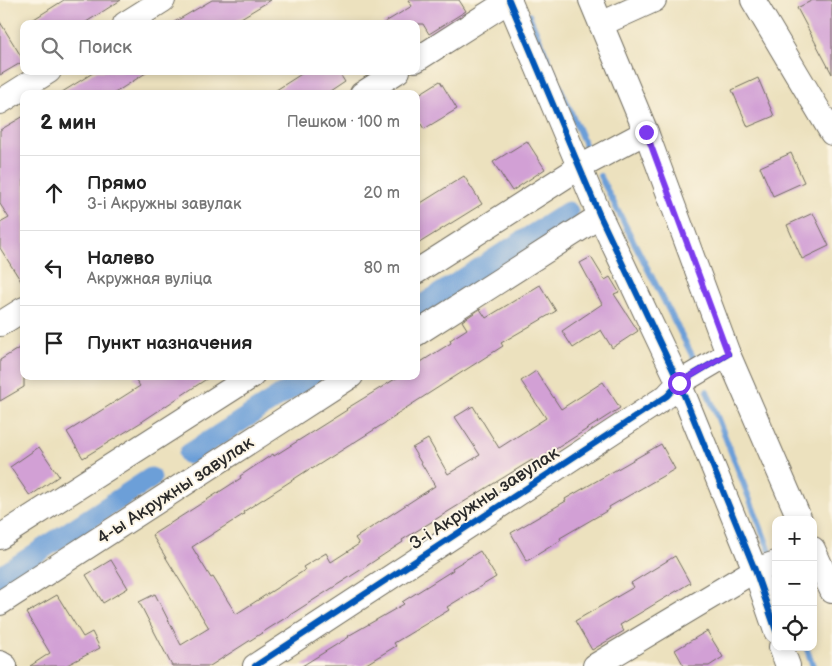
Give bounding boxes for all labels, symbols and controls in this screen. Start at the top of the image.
search box [20,20,420,75]
icon: search [38,34,66,62]
text: Поиск [78,36,132,59]
text: 2 мин [40,110,96,135]
text: Пешком · 100 m [287,113,400,132]
route end [635,121,658,144]
text: Прямо [87,172,147,195]
icon: ahead [40,179,68,207]
text: 20 m [364,184,400,203]
text: 3-і Акружны завулак [87,195,242,214]
text: Налево [87,247,154,270]
icon: left [40,254,68,282]
text: 80 m [364,259,400,278]
text: Акружная вуліца [87,270,212,289]
icon: arrive [40,329,68,357]
text: Пункт назначения [87,332,252,355]
route start [668,372,691,395]
street label: 4-ы Акружны завулак [93,432,258,549]
street label: 3-і Акружны завулак [406,442,563,555]
map controls [772,516,817,651]
button: + [772,516,817,561]
button: − [772,561,817,606]
button: locate [772,606,817,651]

